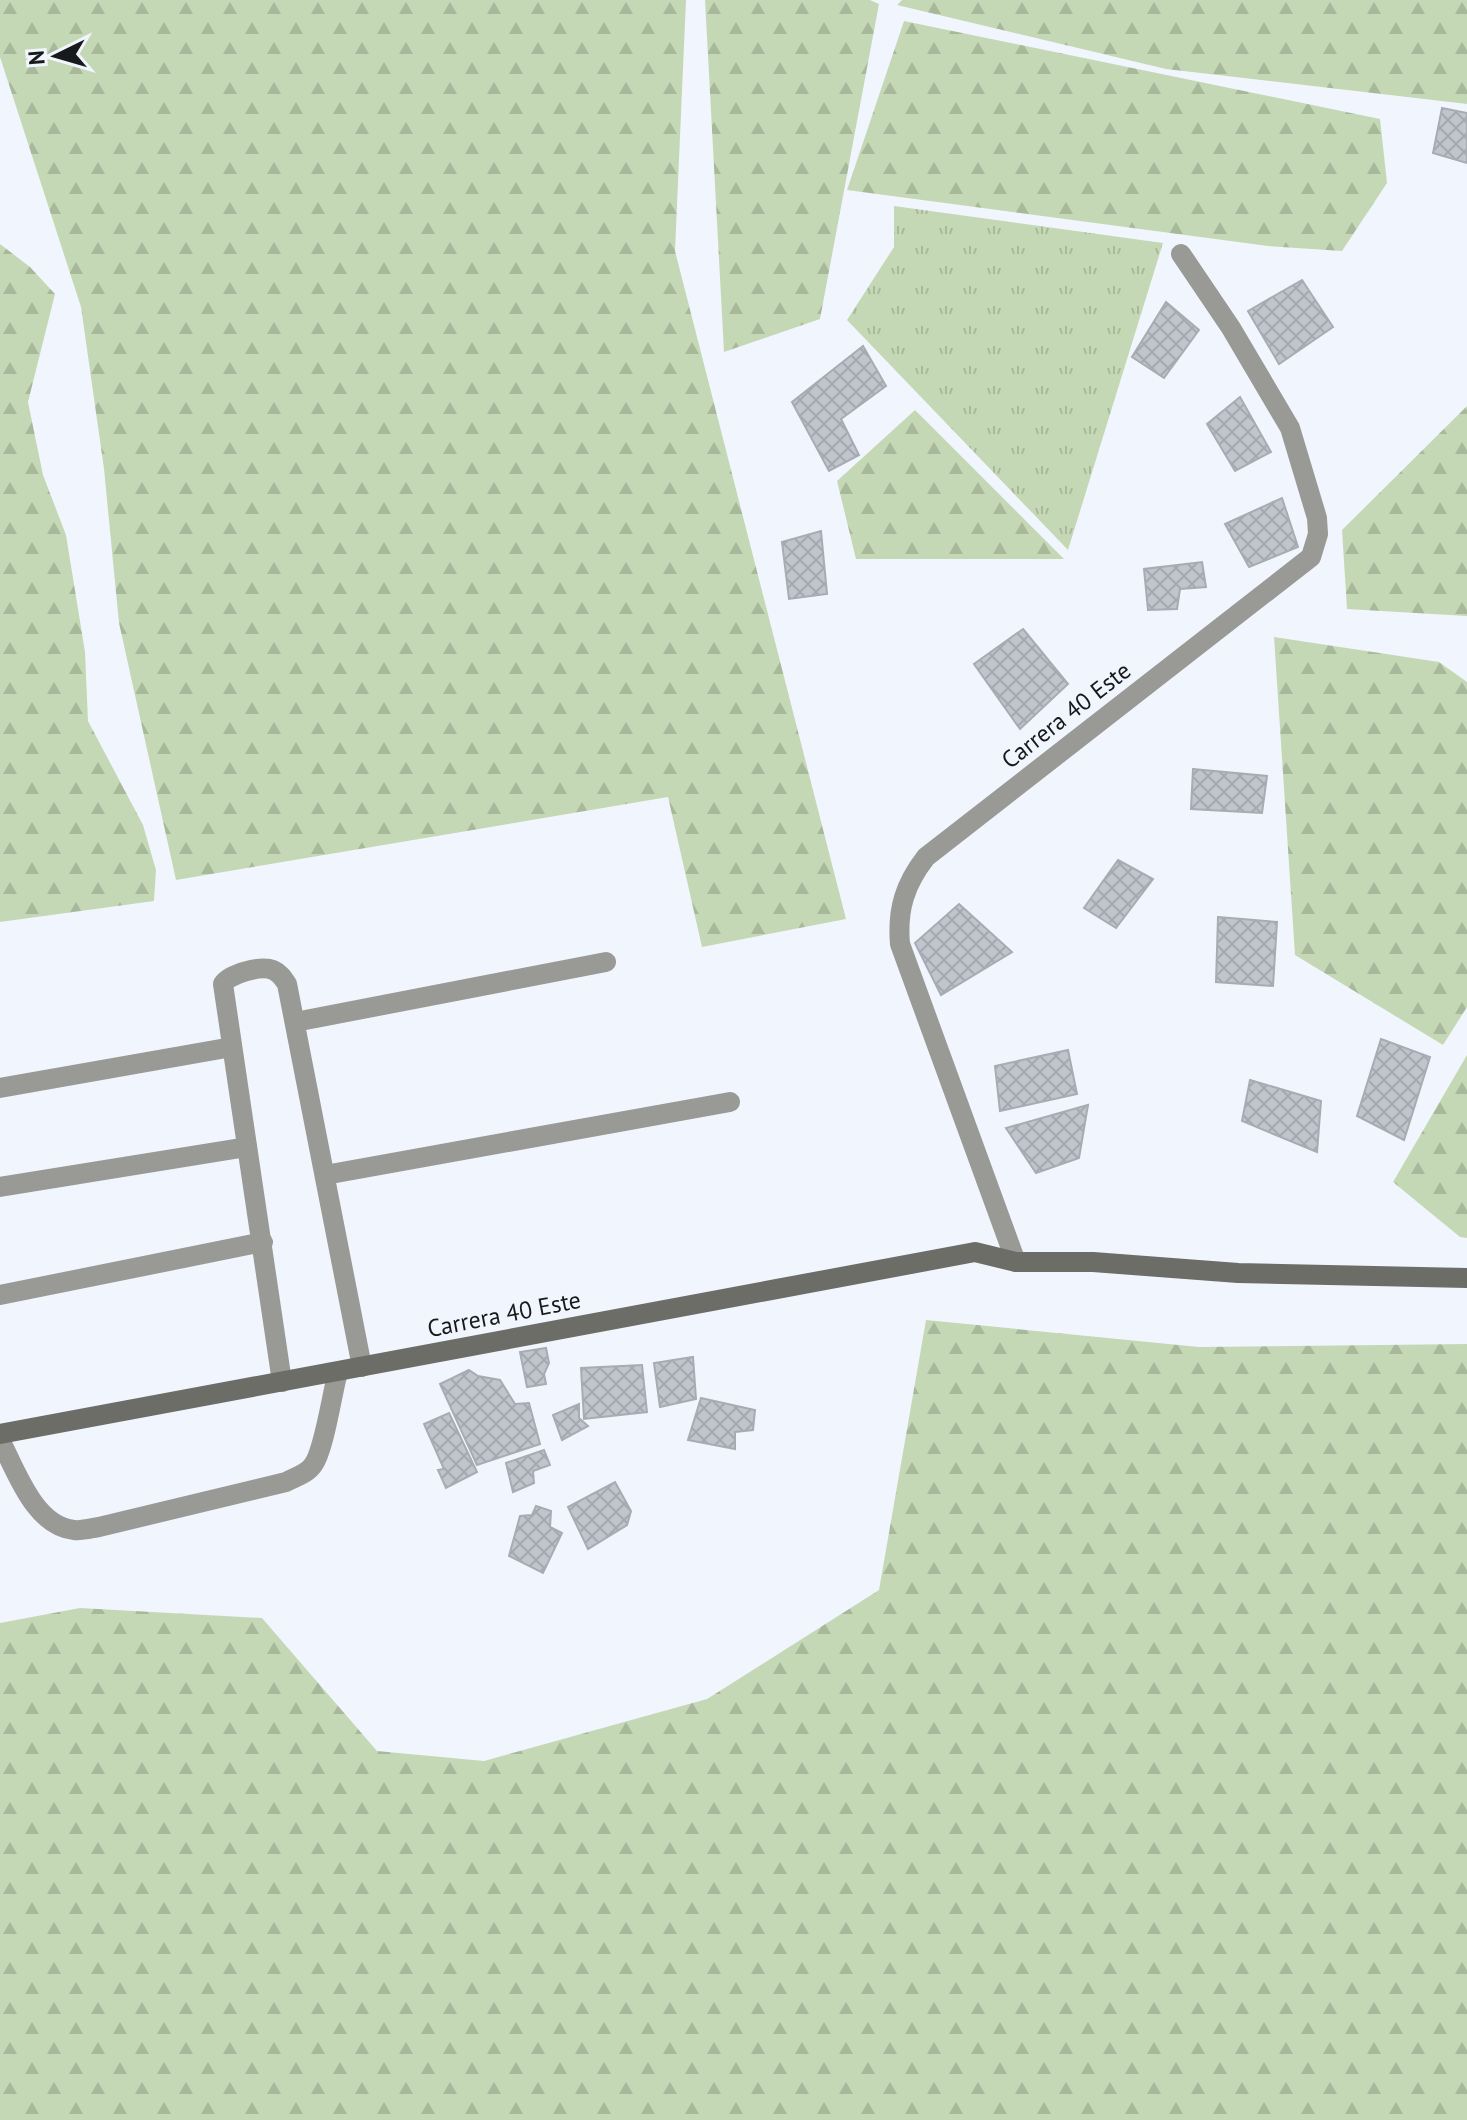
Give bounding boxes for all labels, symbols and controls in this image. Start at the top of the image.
north arrow [16,16,96,96]
text: N [21,49,51,66]
street label: Carrera 40 Este [995,655,1137,775]
street label: Carrera 40 Este [425,1284,583,1344]

